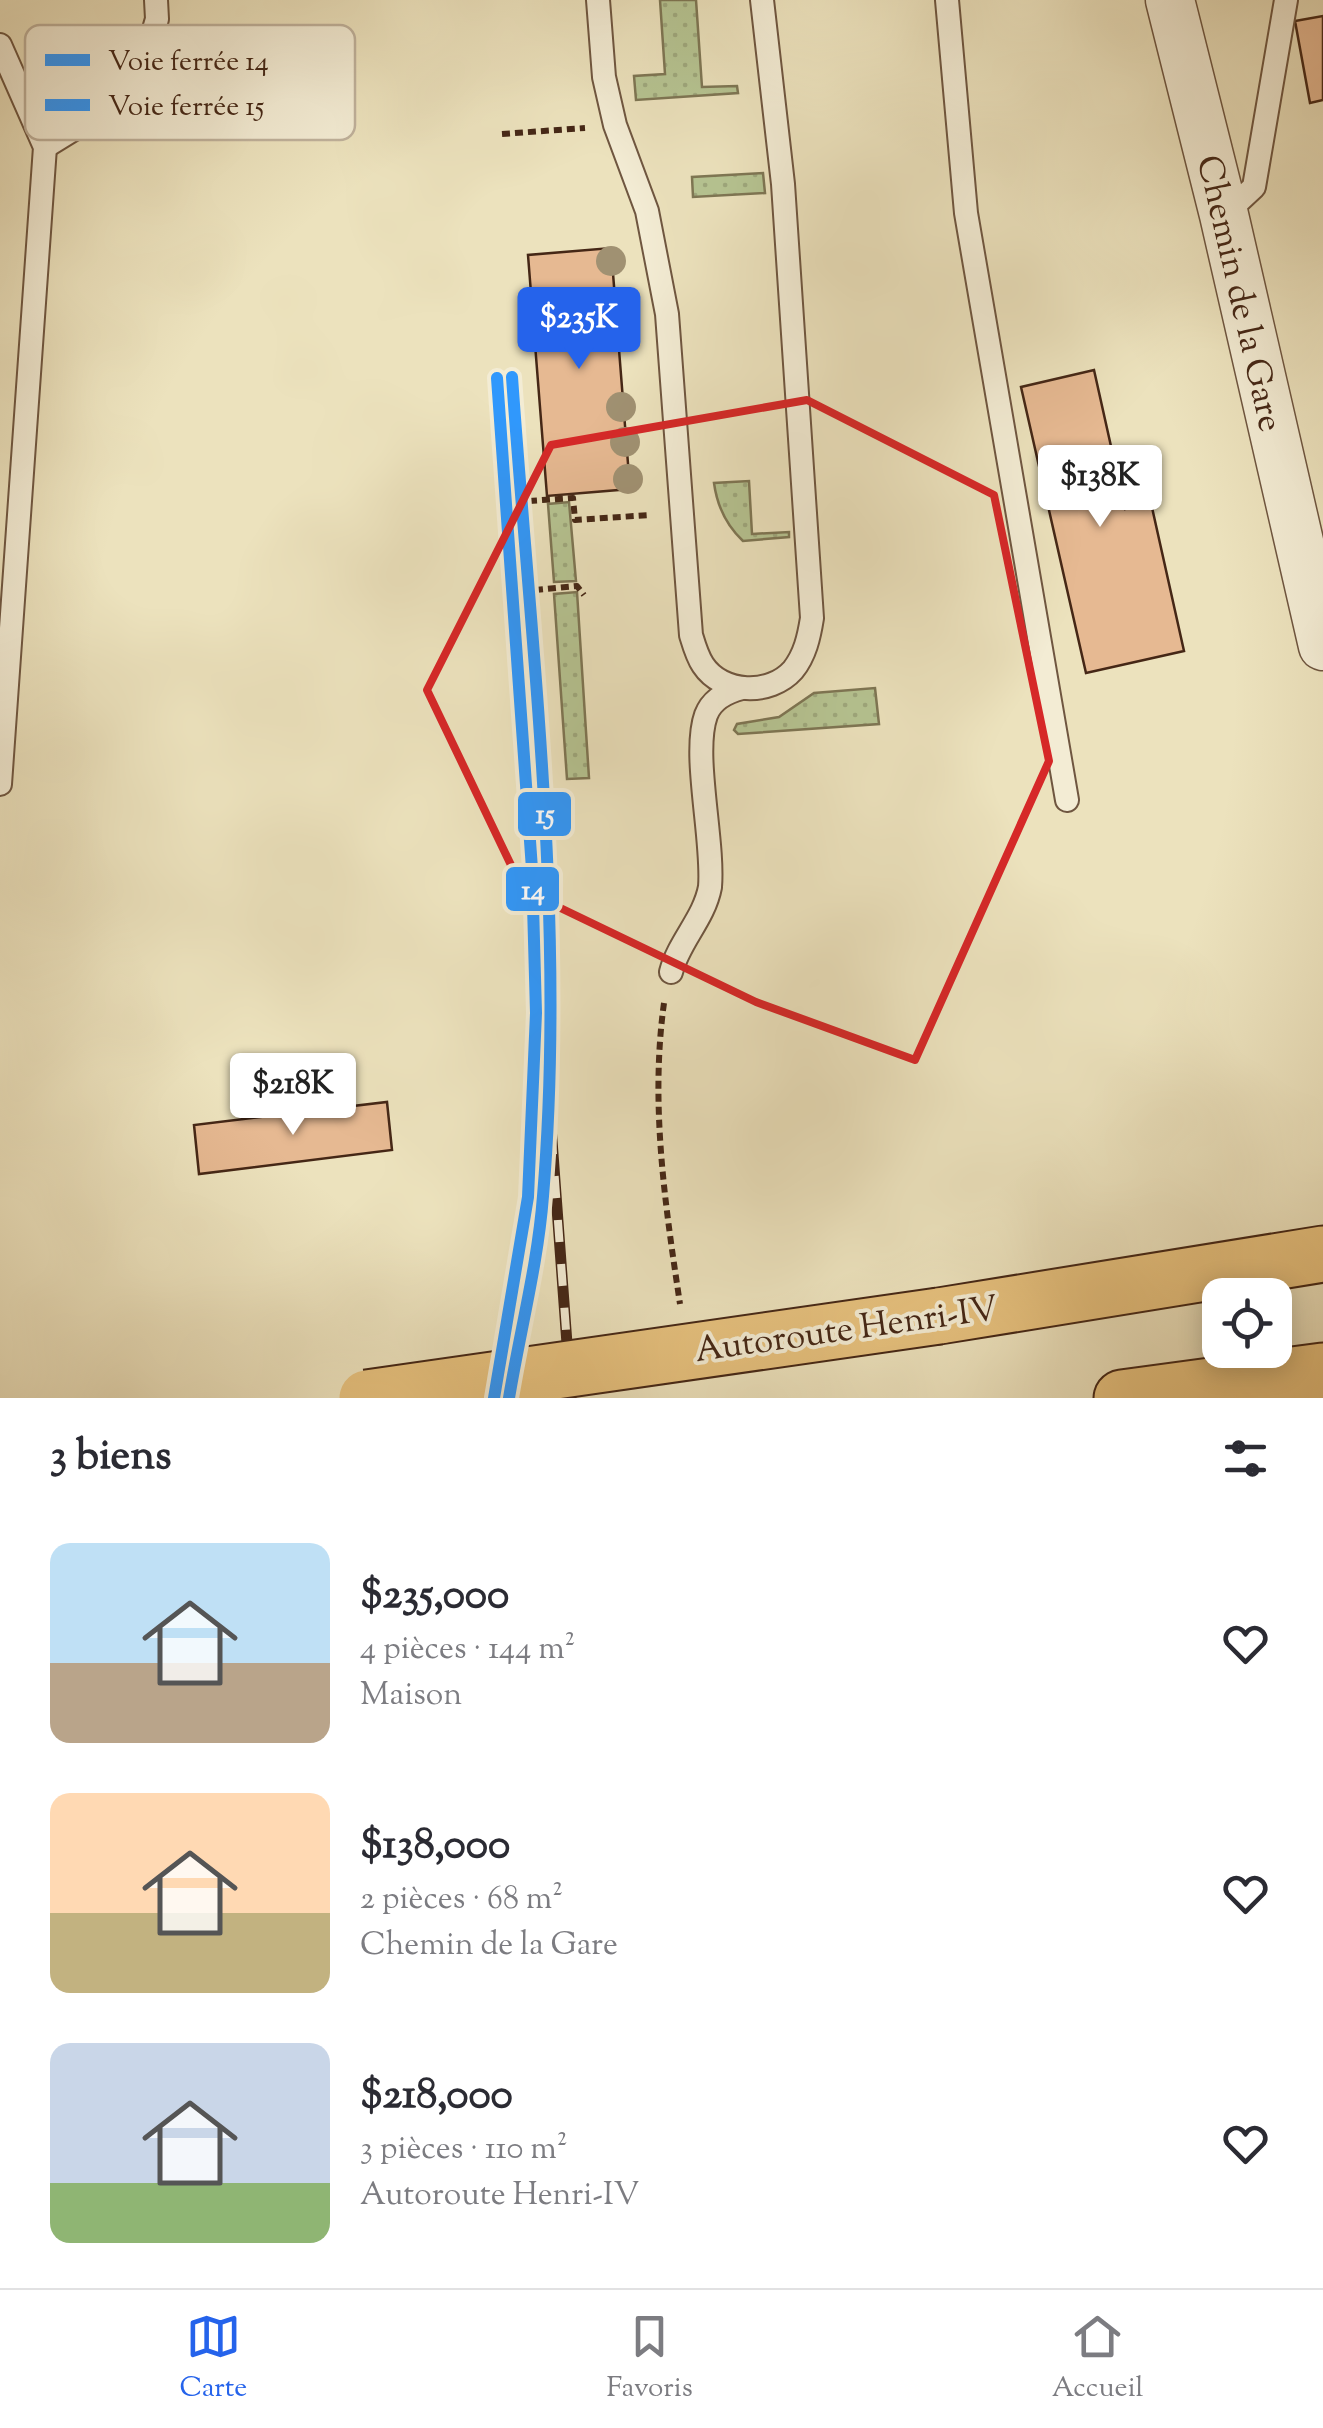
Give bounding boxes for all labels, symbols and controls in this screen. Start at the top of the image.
legend [25,25,355,140]
text: Voie ferrée 14 [108,43,269,83]
text: Voie ferrée 15 [108,88,265,128]
street label: Chemin de la Gare [1181,151,1294,437]
pin: $235K [509,287,649,372]
text: $235K [539,296,619,342]
pin: $138K [1030,445,1170,530]
text: $138K [1060,454,1140,500]
line badge: 15 [516,790,573,838]
text: 15 [535,796,555,836]
line badge: 14 [504,865,561,913]
text: 14 [521,872,545,912]
pin: $218K [223,1053,363,1138]
text: $218K [252,1062,334,1108]
map controls [1202,1278,1292,1368]
button: locate [1202,1278,1292,1368]
street label: Autoroute Henri-IV [692,1285,1001,1378]
text: 3 biens [50,1428,172,1488]
icon: filters [1218,1431,1273,1486]
text: $235,000 [360,1567,509,1627]
icon: home [130,1583,250,1703]
icon: heart [1218,1616,1273,1671]
text: 4 pièces · 144 m² [360,1627,575,1673]
text: Maison [360,1673,462,1719]
text: $138,000 [360,1817,510,1877]
icon: home [130,1833,250,1953]
icon: heart [1218,1866,1273,1921]
text: 2 pièces · 68 m² [360,1877,563,1923]
text: Chemin de la Gare [360,1923,618,1969]
text: $218,000 [360,2067,513,2127]
icon: home [130,2083,250,2203]
icon: heart [1218,2116,1273,2171]
text: 3 pièces · 110 m² [360,2127,567,2173]
text: Autoroute Henri-IV [360,2173,639,2219]
tab: Carte [180,2309,247,2409]
tab: Favoris [606,2309,693,2409]
tab: Accueil [1052,2309,1143,2409]

